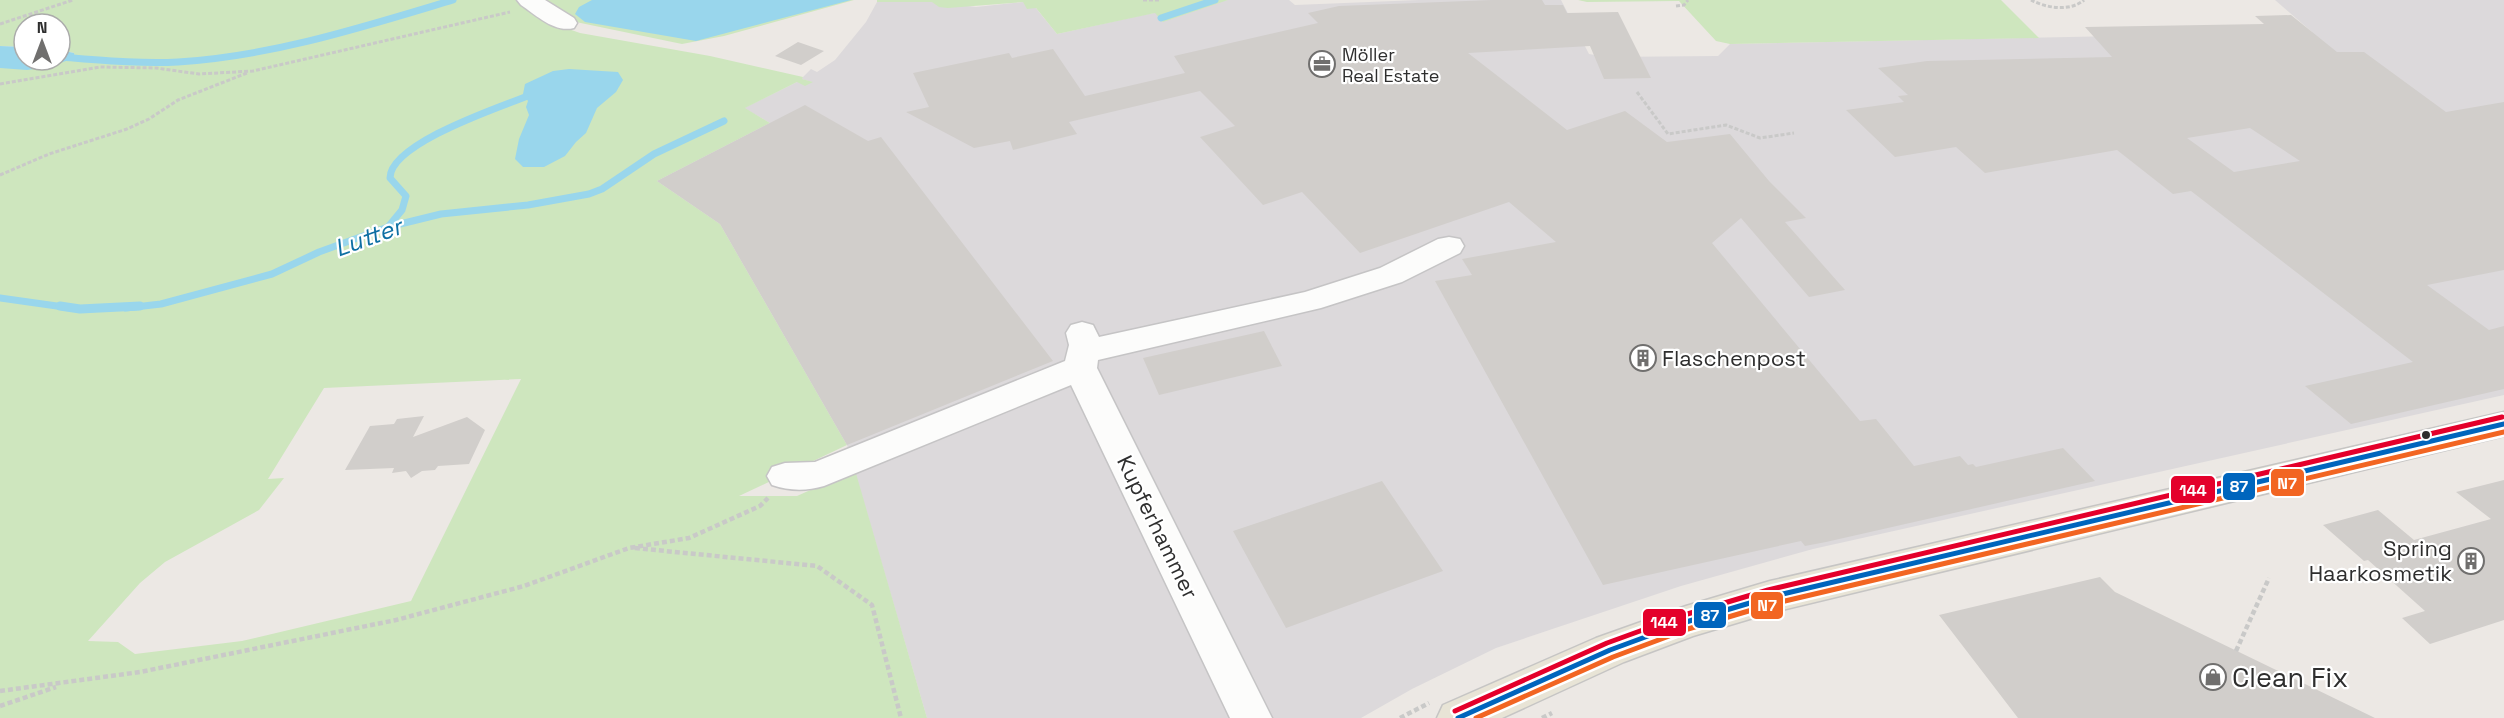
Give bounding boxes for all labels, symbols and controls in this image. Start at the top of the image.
north arrow [12,12,72,72]
text: N [37,17,47,38]
place label: Möller Real Estate [1342,43,1439,87]
office icon: Möller Real Estate [1307,49,1337,79]
water label: Lutter [330,210,409,263]
building icon: Flaschenpost [1628,343,1658,373]
place label: Flaschenpost [1662,344,1806,372]
unlabelled marker [2420,429,2432,441]
street label: Kupferhammer [1111,451,1205,603]
line badge: N7 [2270,468,2305,497]
line badge: 87 [2222,472,2256,501]
text: N7 [2277,473,2297,494]
line badge: 144 [2170,475,2216,504]
text: 87 [2230,476,2248,497]
text: 144 [2179,480,2207,501]
place label: Spring Haarkosmetik [2309,534,2452,587]
building icon: Spring Haarkosmetik [2456,546,2486,576]
line badge: N7 [1750,591,1784,620]
text: N7 [1757,595,1777,616]
line badge: 87 [1693,601,1727,629]
text: 87 [1701,605,1719,626]
line badge: 144 [1642,608,1687,637]
text: 144 [1650,612,1678,633]
place label: Clean Fix [2232,660,2348,695]
shop icon: Clean Fix [2198,662,2228,692]

